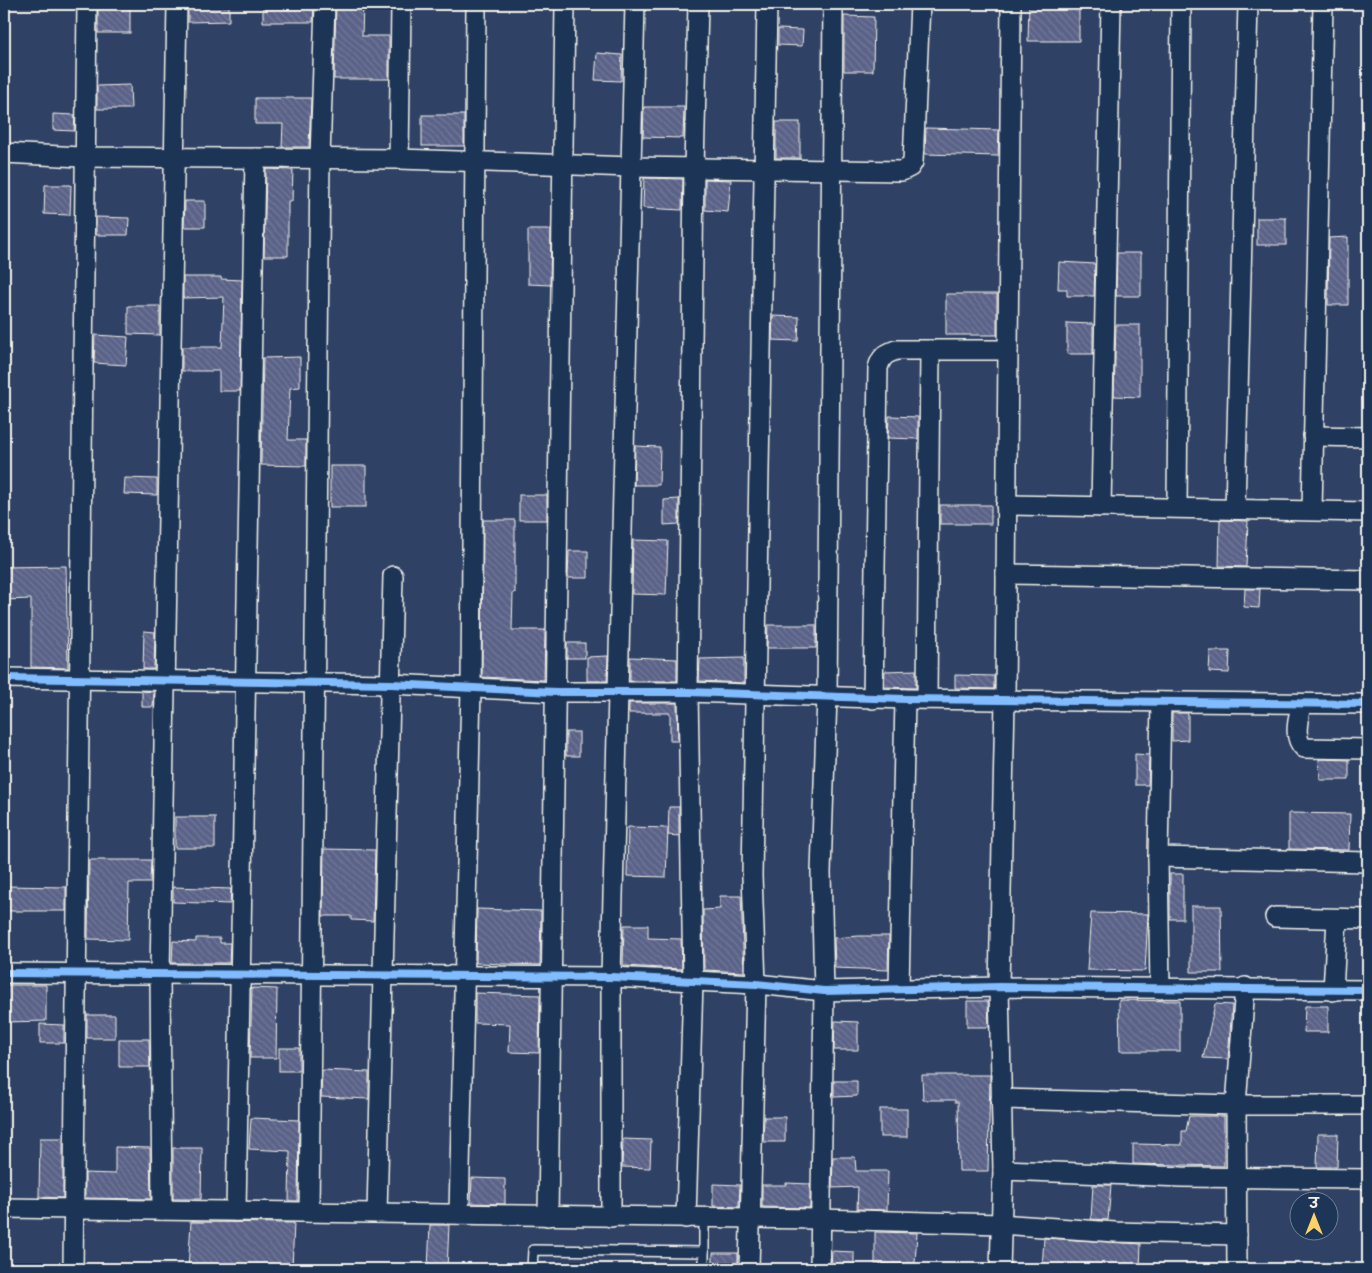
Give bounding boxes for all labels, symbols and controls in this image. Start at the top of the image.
north arrow [1290,1190,1340,1240]
text: उ [1307,1194,1320,1212]

